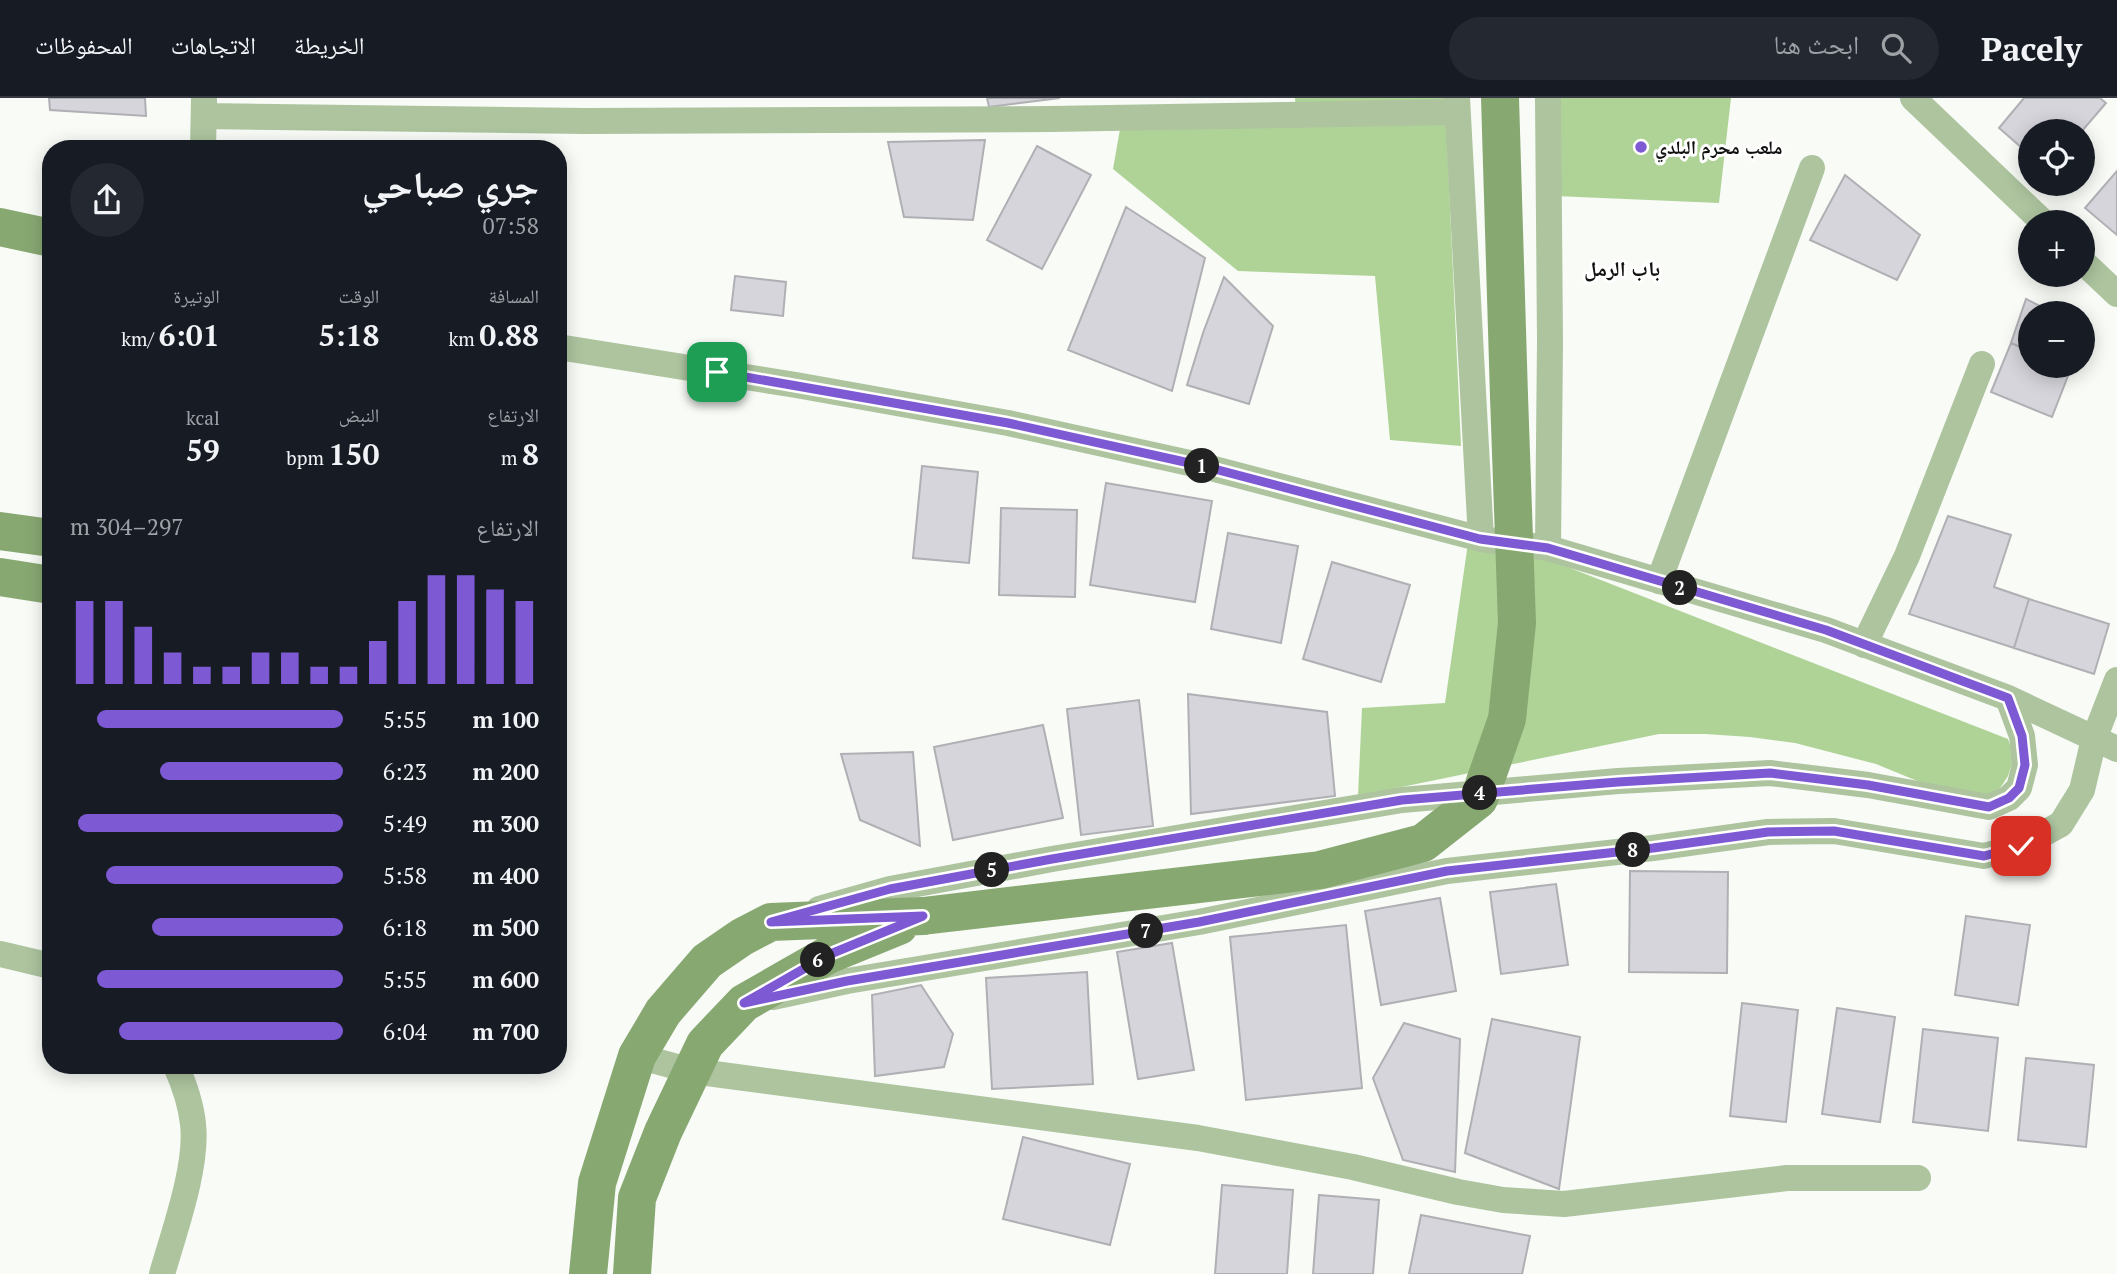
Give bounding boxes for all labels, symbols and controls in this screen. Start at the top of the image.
search box [1449,17,1939,80]
text: ابحث هنا [1774,27,1859,61]
text: Pacely [1981,27,2082,70]
text: المحفوظات [35,29,133,61]
text: الاتجاهات [171,29,256,61]
text: الخريطة [294,29,365,61]
icon: search [1877,29,1915,67]
map controls [2018,119,2095,378]
button: locate [2018,119,2095,196]
place label: ملعب محرم البلدي [1655,134,1782,163]
marker: ملعب محرم البلدي [1633,139,1649,155]
text: جري صباحي [362,159,539,209]
button: share [70,163,144,237]
text: 07:58 [482,210,539,241]
button: + [2018,210,2095,287]
district label: باب الرمل [1584,254,1660,282]
text: الوتيرة [173,283,220,308]
text: الوقت [338,283,379,308]
text: المسافة [489,283,539,308]
button: − [2018,301,2095,378]
text: 6:01 [159,315,220,355]
text: 5:18 [318,315,379,355]
text: 0.88 [479,315,539,355]
text: /km [121,326,159,351]
text: km [448,326,479,351]
pin [687,342,747,402]
icon: arrive [698,353,736,391]
text: النبض [339,402,379,427]
text: الارتفاع [487,402,539,427]
text: kcal [186,405,220,430]
text: 59 [186,430,220,470]
text: 150 [328,434,379,474]
text: 8 [522,434,539,474]
text: bpm [286,445,328,470]
text: m [501,445,522,470]
pin: 1 [1184,448,1220,484]
text: 1 [1196,453,1207,478]
text: 297–304 m [70,511,183,542]
text: الارتفاع [476,512,539,543]
pin: 2 [1662,570,1698,606]
text: 2 [1674,575,1685,600]
text: 5:55 [383,704,427,735]
text: 100 m [473,704,539,735]
text: 6:23 [383,756,427,787]
text: 200 m [473,756,539,787]
pin: 4 [1462,776,1498,810]
text: 4 [1474,780,1485,805]
text: 5:49 [383,808,427,839]
text: 300 m [473,808,539,839]
pin [1991,816,2051,876]
icon: check [2002,827,2040,865]
pin: 8 [1616,832,1650,868]
text: 8 [1627,837,1638,862]
pin: 5 [974,852,1010,888]
text: 5 [986,857,997,882]
text: 5:58 [383,860,427,891]
text: 400 m [473,860,539,891]
text: 6:18 [383,912,427,943]
text: 500 m [473,912,539,943]
pin: 7 [1128,914,1164,948]
text: 7 [1140,918,1151,943]
pin: 6 [800,942,836,978]
text: 6 [812,947,823,972]
text: 5:55 [383,964,427,995]
text: 600 m [473,964,539,995]
text: 6:04 [383,1016,427,1047]
text: 700 m [473,1016,539,1047]

